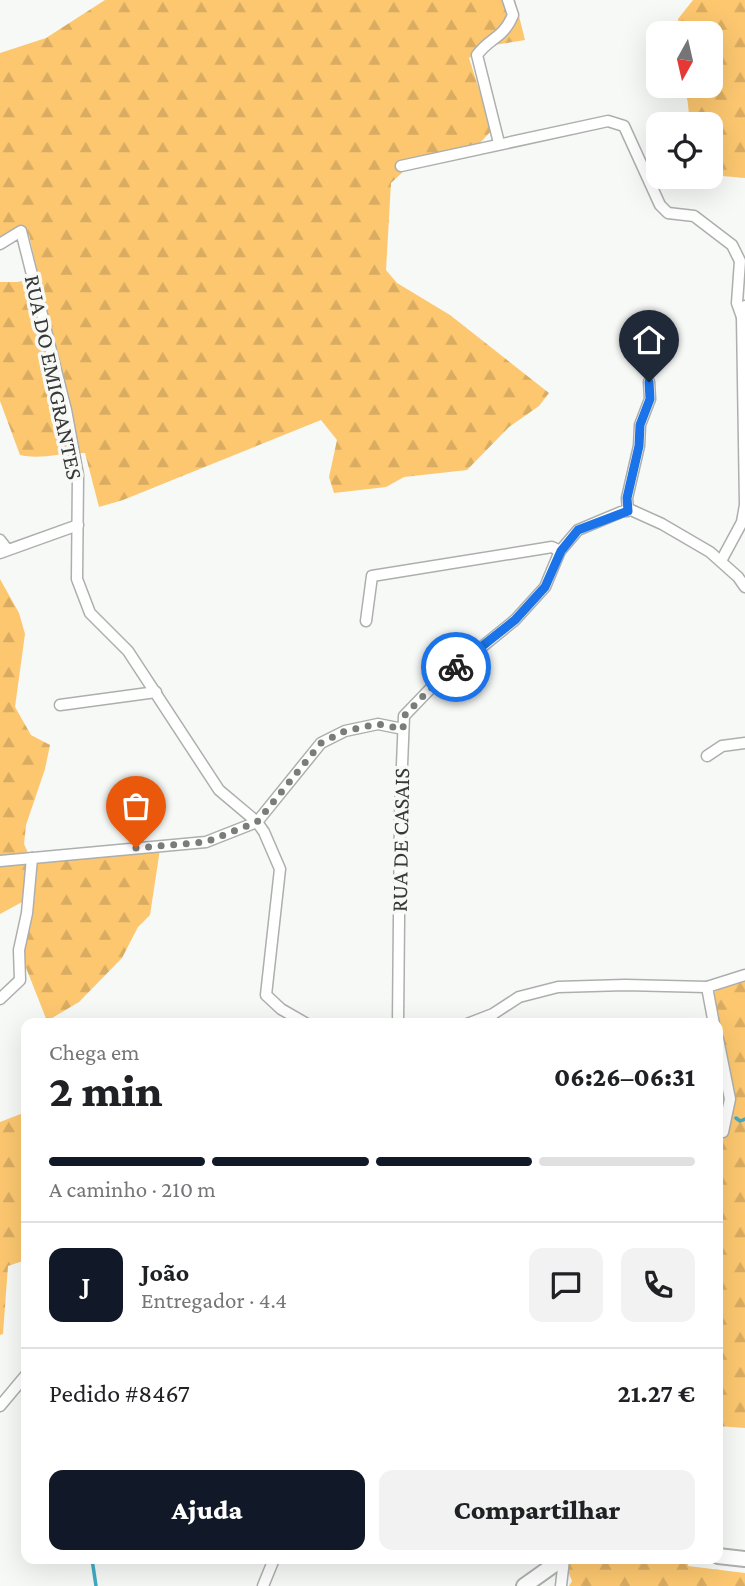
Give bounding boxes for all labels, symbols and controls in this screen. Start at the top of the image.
north arrow [646,21,723,98]
map controls [646,21,723,189]
button: locate [646,112,723,189]
street label: RUA DO EMIGRANTES [20,272,88,482]
pin [619,310,679,382]
icon: home [630,321,668,359]
courier [421,632,491,702]
icon: bike [437,648,475,686]
street label: RUA DE CASAIS [386,768,414,912]
pin [106,776,166,848]
icon: bag [117,787,155,825]
text: Chega em [49,1039,140,1065]
text: 06:26–06:31 [554,1063,695,1092]
text: 2 min [49,1065,163,1116]
text: A caminho · 210 m [49,1176,216,1202]
button: chat [529,1248,603,1322]
button: phone [621,1248,695,1322]
text: João [141,1258,189,1287]
text: J [82,1271,90,1300]
text: Entregador · 4.4 [141,1287,287,1313]
text: Pedido #8467 [49,1379,190,1408]
text: 21.27 € [617,1379,695,1408]
button: Ajuda [49,1470,365,1550]
button: Compartilhar [379,1470,695,1550]

